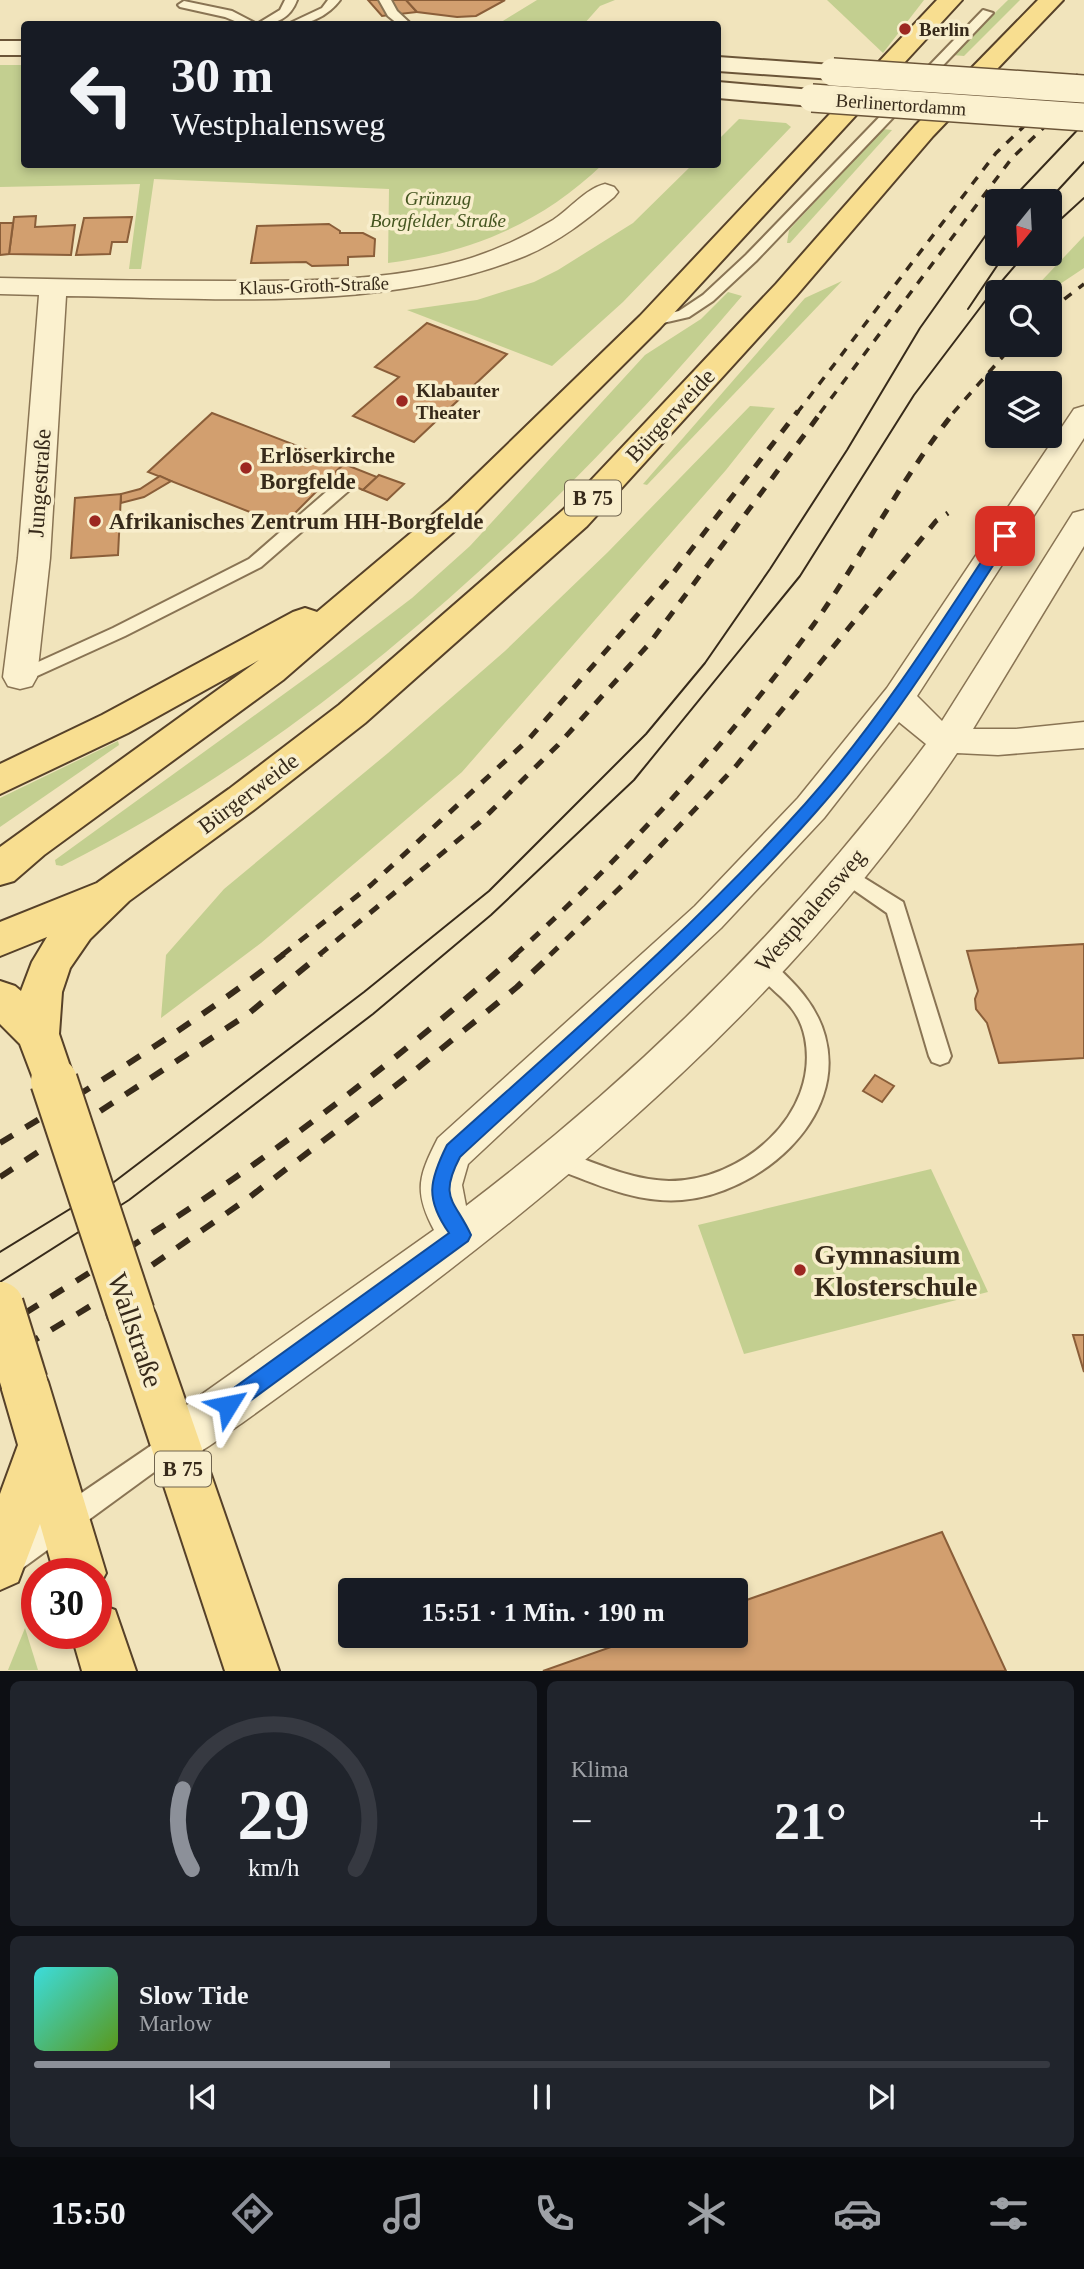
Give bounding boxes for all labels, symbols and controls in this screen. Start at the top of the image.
place label: Berlin [919,19,970,40]
marker: Berlin [897,21,913,37]
text: 30 m [171,48,273,103]
icon: left [56,49,147,140]
street label: Berlinertordamm [835,89,967,120]
text: Westphalensweg [171,106,385,142]
park label: Grünzug Borgfelder Straße [370,188,506,231]
north arrow [985,189,1062,266]
map controls [985,189,1062,448]
street label: Klaus-Groth-Straße [239,272,389,299]
button: search [985,280,1062,357]
street label: Bürgerweide [621,364,720,467]
button: layers [985,371,1062,448]
place label: Klabauter Theater [416,380,500,423]
marker: Klabauter Theater [394,393,410,409]
street label: Jungestraße [23,428,56,538]
place label: Erlöserkirche Borgfelde [260,443,395,494]
marker: Erlöserkirche Borgfelde [238,460,254,476]
road number: B 75 [565,480,621,516]
pin [975,506,1035,566]
place label: Afrikanisches Zentrum HH-Borgfelde [109,509,483,534]
marker: Afrikanisches Zentrum HH-Borgfelde [87,513,103,529]
icon: arrive [986,517,1024,555]
street label: Bürgerweide [194,748,303,839]
street label: Westphalensweg [750,844,871,977]
place label: Gymnasium Klosterschule [814,1239,977,1302]
marker: Gymnasium Klosterschule [792,1262,808,1278]
street label: Wallstraße [101,1269,170,1391]
position arrow [191,1368,265,1442]
road number: B 75 [155,1452,211,1486]
speed limit sign: 30 [21,1558,112,1649]
text: 15:51 · 1 Min. · 190 m [421,1598,665,1627]
text: Klima [571,1757,629,1782]
text: 29 [237,1775,310,1856]
text: 21° [774,1793,847,1850]
text: − [571,1800,592,1842]
text: + [1029,1800,1050,1842]
text: km/h [248,1854,300,1881]
text: Slow Tide [139,1981,249,2010]
text: Marlow [139,2011,212,2036]
icon: previous [184,2078,222,2116]
icon: pause [523,2078,561,2116]
icon: next [862,2078,900,2116]
icon: directions [228,2189,277,2238]
icon: music [379,2189,428,2238]
icon: phone [530,2189,579,2238]
icon: climate [682,2189,731,2238]
icon: car [833,2189,882,2238]
icon: filters [984,2189,1033,2238]
text: 15:50 [51,2195,126,2231]

